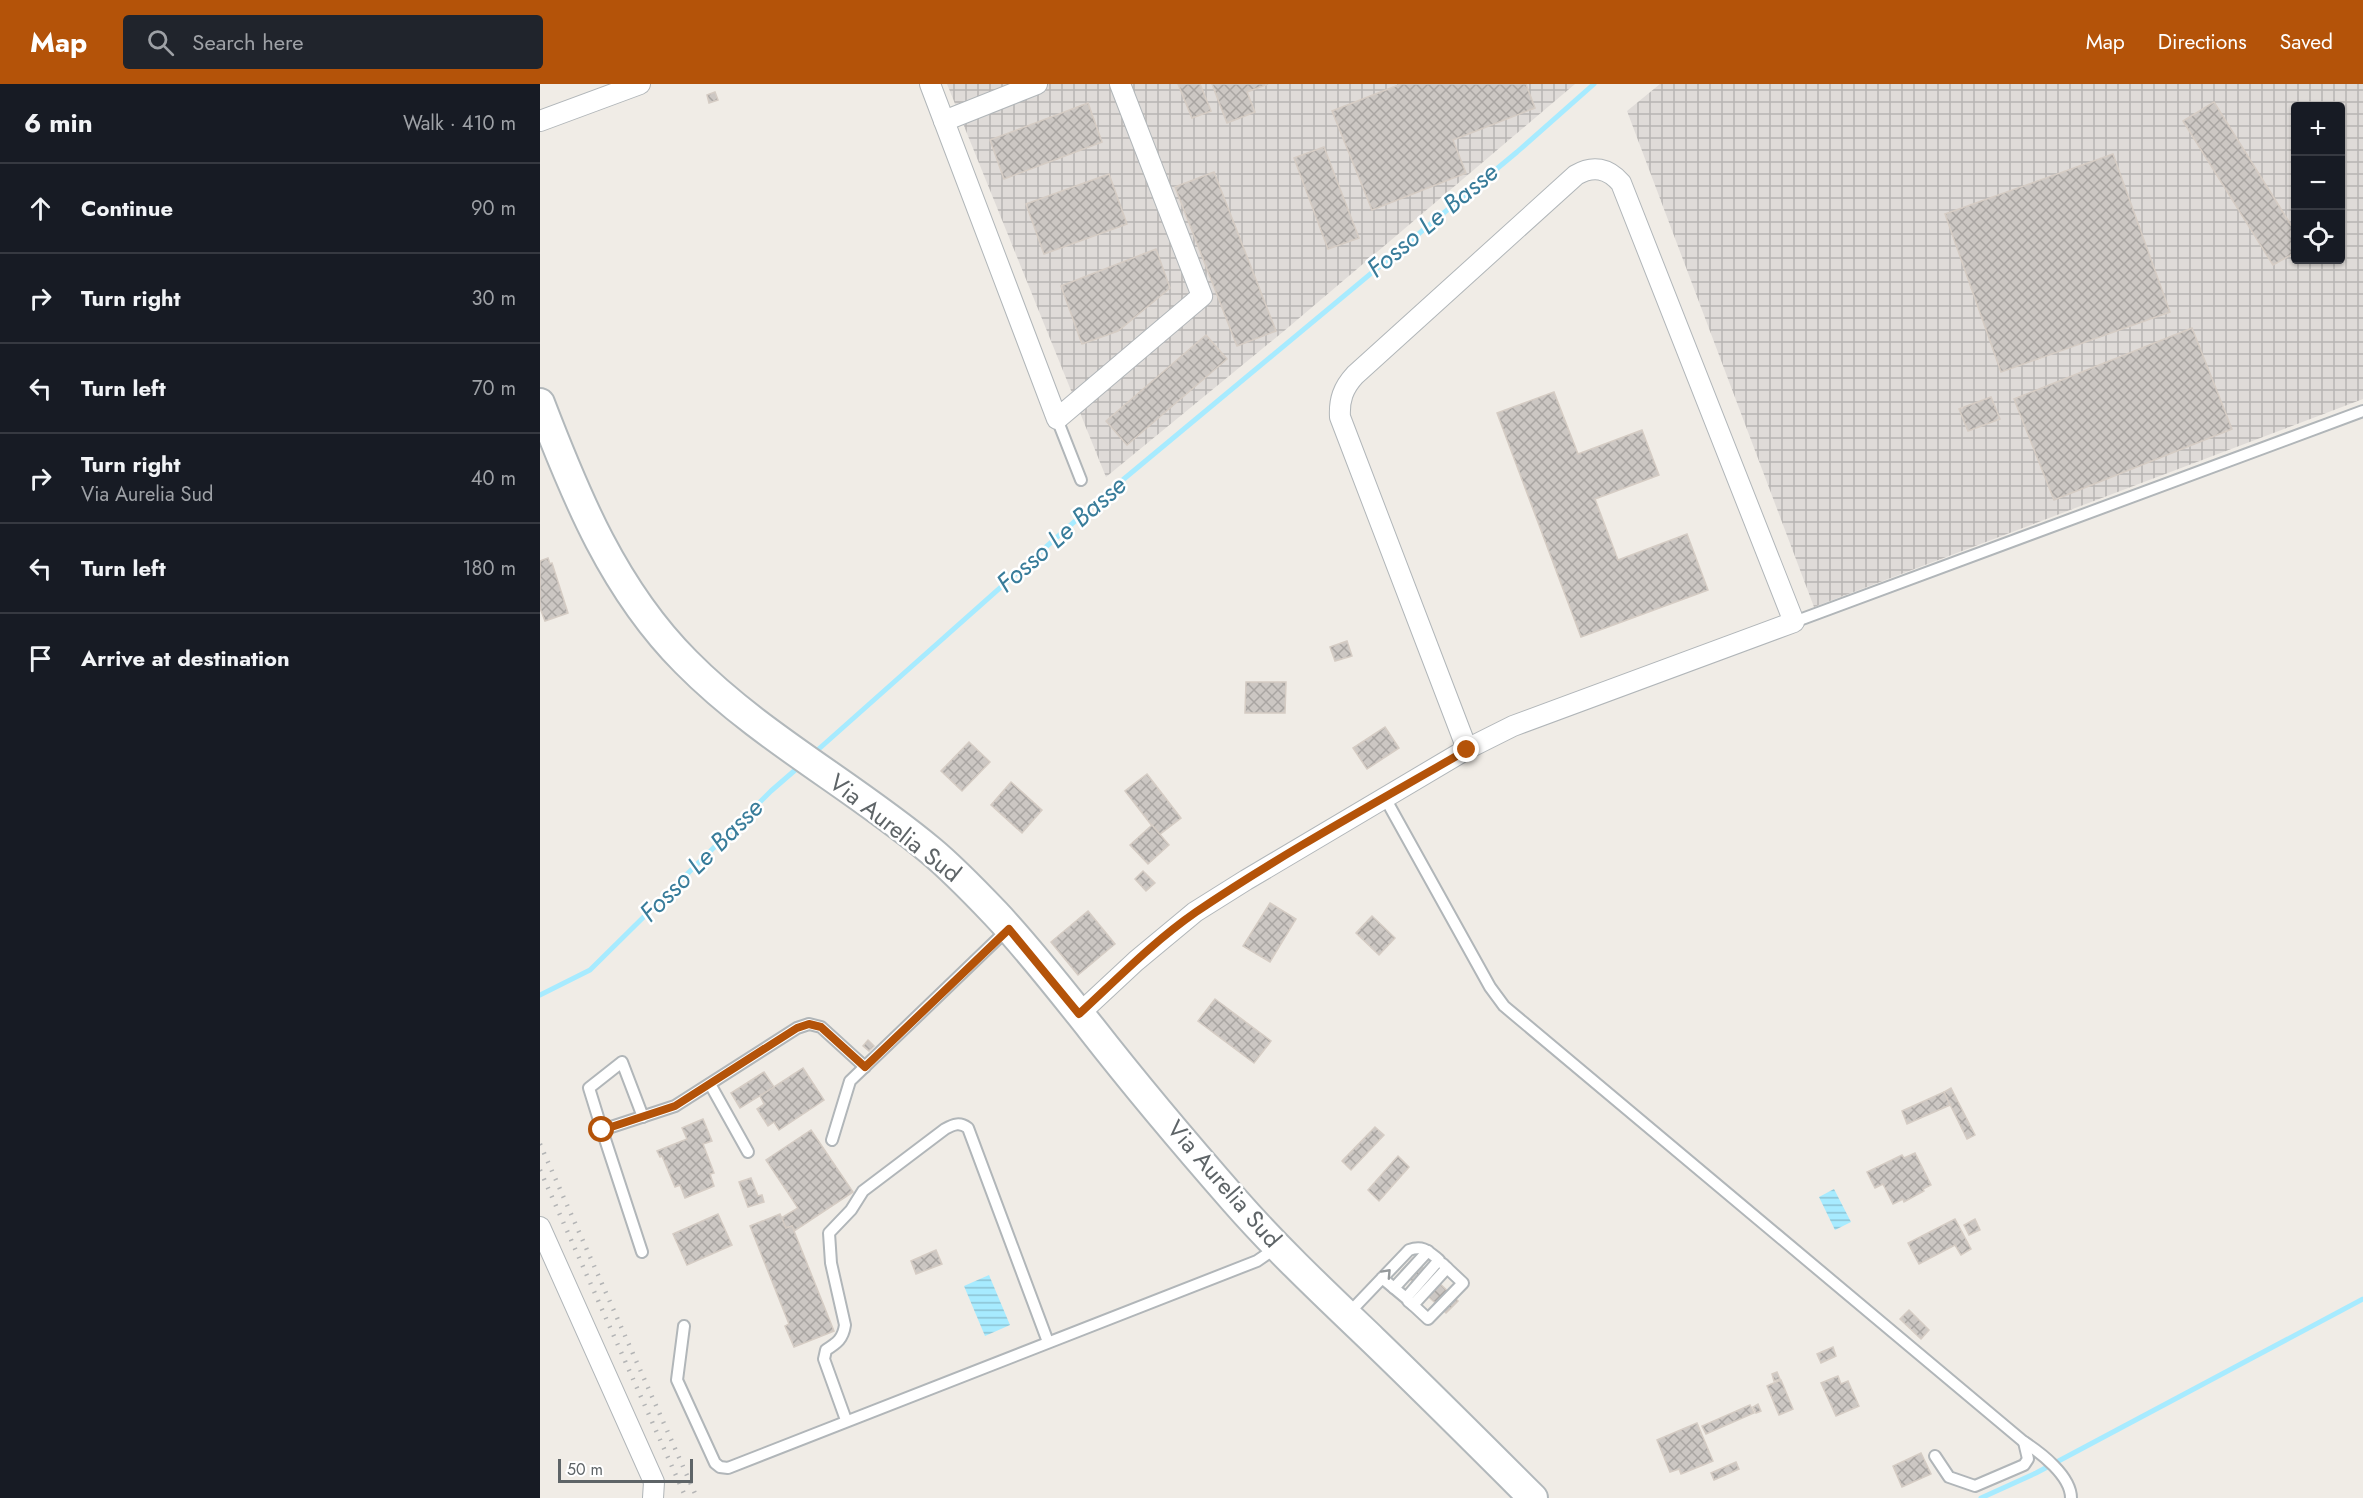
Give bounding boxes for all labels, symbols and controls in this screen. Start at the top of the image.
search box [123,15,543,69]
text: Map [30,22,87,63]
icon: search [144,26,177,59]
text: Search here [192,26,304,58]
text: Map [2086,27,2125,57]
text: Directions [2158,27,2247,57]
text: Saved [2280,27,2333,57]
map controls [2291,102,2345,264]
button: + [2291,102,2345,156]
text: 6 min [24,104,93,142]
text: Walk · 410 m [403,109,516,138]
water label: Fosso Le Basse [1358,154,1506,286]
button: − [2291,156,2345,210]
icon: ahead [24,192,57,225]
text: Continue [81,192,173,224]
text: 90 m [471,194,516,223]
button: locate [2291,210,2345,264]
icon: right [24,282,57,315]
text: Turn right [81,282,181,314]
text: 30 m [471,284,516,313]
icon: left [24,372,57,405]
text: Turn left [81,372,166,404]
text: 70 m [472,374,516,403]
text: Turn right [81,448,181,480]
icon: right [24,462,57,495]
text: 40 m [471,464,516,493]
water label: Fosso Le Basse [988,467,1134,601]
text: Via Aurelia Sud [81,480,213,509]
icon: left [24,552,57,585]
text: Turn left [81,552,166,584]
text: 180 m [462,554,516,583]
icon: arrive [24,642,57,675]
text: Arrive at destination [81,642,290,674]
route end [1453,736,1479,762]
street label: Via Aurelia Sud [822,765,969,890]
water label: Fosso Le Basse [630,789,772,931]
street label: Via Aurelia Sud [1159,1112,1290,1255]
route start [588,1116,614,1142]
one-way arrow [1380,1269,1391,1279]
scale bar [558,1456,693,1484]
text: 50 m [567,1458,603,1481]

